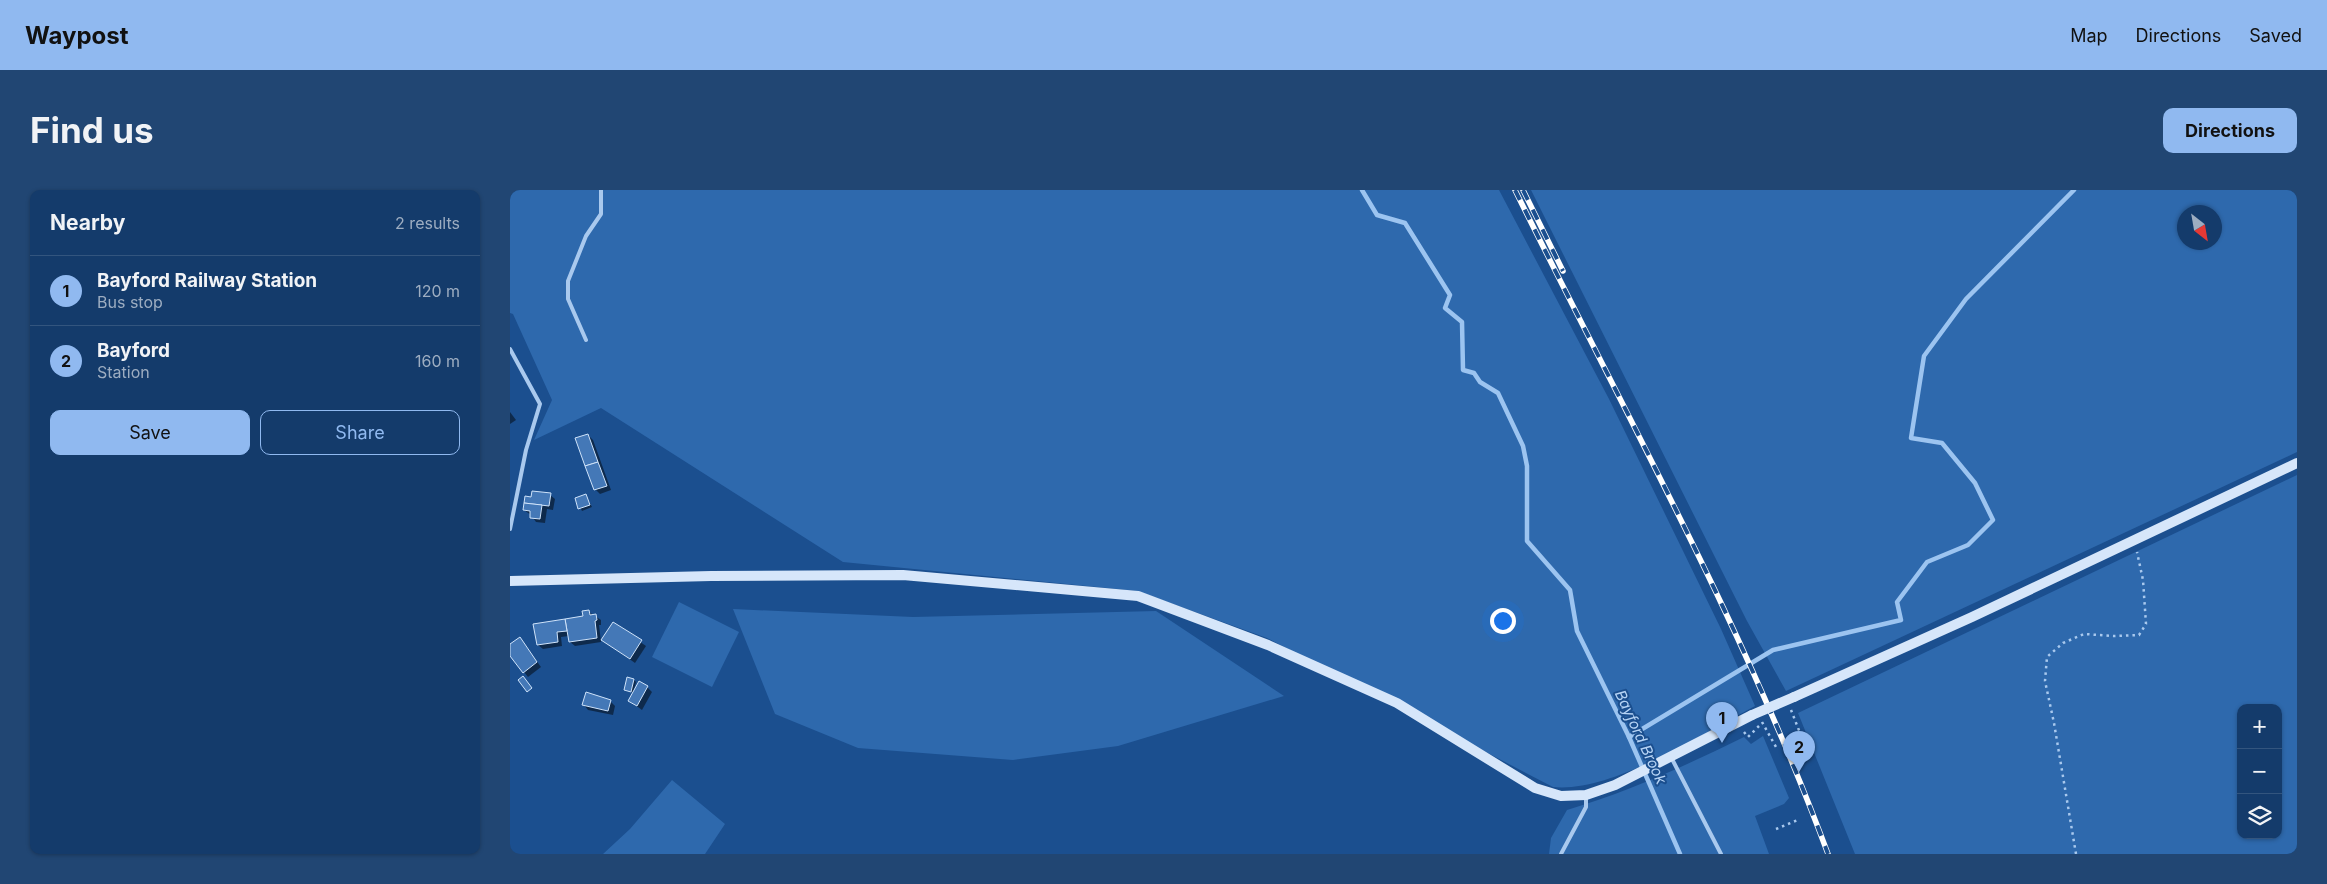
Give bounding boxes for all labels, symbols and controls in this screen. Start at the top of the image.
text: Waypost [25,21,129,50]
text: Map [2070,25,2108,46]
text: Directions [2136,25,2221,46]
text: Saved [2249,25,2302,46]
button: Directions [2163,108,2297,153]
text: Find us [30,109,154,151]
north arrow [2177,205,2222,250]
text: Nearby [50,210,125,235]
text: 2 results [395,213,460,233]
text: Bayford Railway Station [97,269,317,292]
text: 1 [63,281,69,301]
text: 120 m [415,281,460,301]
text: Bus stop [97,292,163,312]
text: Bayford [97,339,170,362]
text: 2 [61,351,71,371]
text: 160 m [415,351,460,371]
text: Station [97,362,150,382]
button: Save [50,410,250,455]
button: Share [260,410,460,455]
your location [1490,608,1516,634]
water label: Bayford Brook [1611,687,1671,788]
pin: 1 [1706,702,1738,743]
map controls [2237,704,2282,839]
button: + [2237,704,2282,749]
pin: 2 [1783,731,1815,772]
button: − [2237,749,2282,794]
button: layers [2237,794,2282,839]

